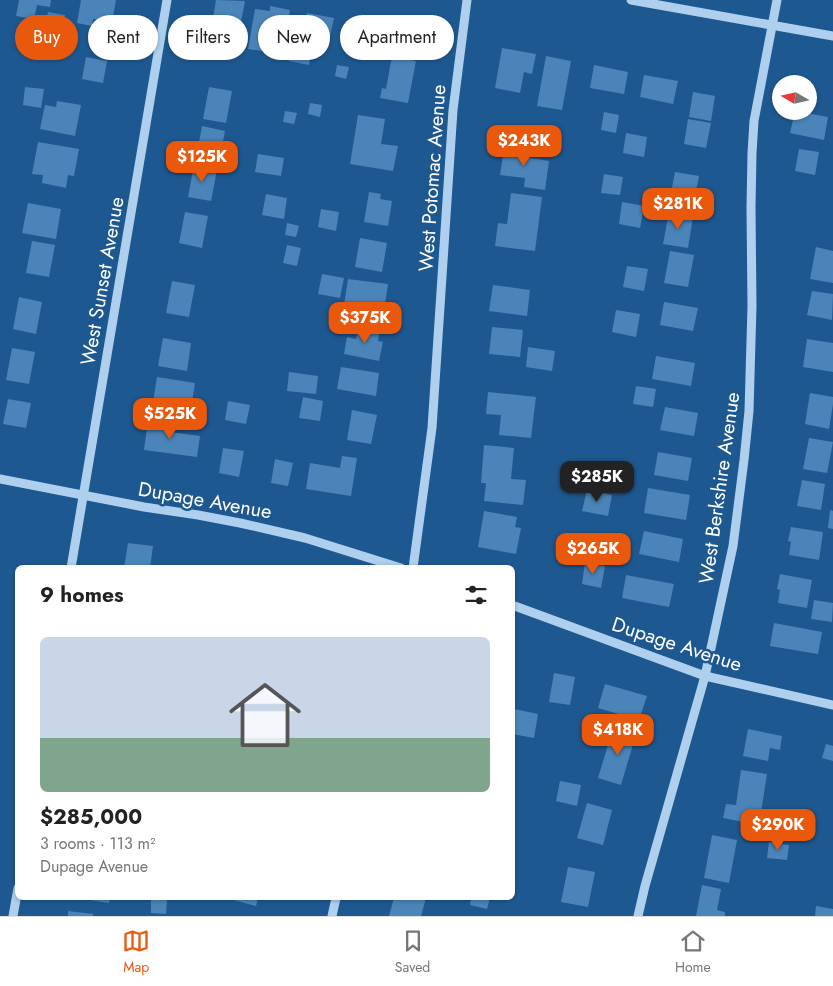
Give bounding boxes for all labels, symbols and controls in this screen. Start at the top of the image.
chip: Buy [15,15,78,60]
chip: Rent [88,15,158,60]
chip: Filters [168,15,248,60]
chip: New [258,15,330,60]
chip: Apartment [340,15,454,60]
north arrow [772,75,818,120]
map controls [772,75,817,120]
street label: West Potomac Avenue [411,84,454,273]
pin: $243K [489,124,559,167]
text: $243K [498,129,550,152]
pin: $125K [167,140,237,183]
text: $125K [177,145,227,168]
pin: $281K [643,188,713,230]
text: $281K [653,192,703,215]
street label: West Sunset Avenue [73,194,132,368]
pin: $375K [330,302,400,344]
text: $375K [340,306,390,329]
street label: West Berkshire Avenue [692,390,747,586]
pin: $525K [135,398,205,440]
text: $525K [144,402,196,425]
pin: $285K [562,460,632,503]
text: $285K [571,465,623,488]
street label: Dupage Avenue [136,474,274,527]
pin: $265K [558,532,628,575]
text: $265K [567,537,619,560]
text: 9 homes [40,580,124,610]
icon: filters [462,581,490,609]
street label: Dupage Avenue [608,610,746,679]
icon: home [220,670,310,760]
pin: $418K [583,714,653,756]
text: $418K [593,718,643,741]
text: $285,000 [40,802,142,832]
pin: $290K [743,808,813,851]
text: $290K [752,813,804,836]
text: 3 rooms · 113 m² [40,832,156,855]
text: Dupage Avenue [40,855,148,878]
tab: Map [122,927,150,977]
tab: Saved [395,927,430,977]
tab: Home [675,927,711,977]

